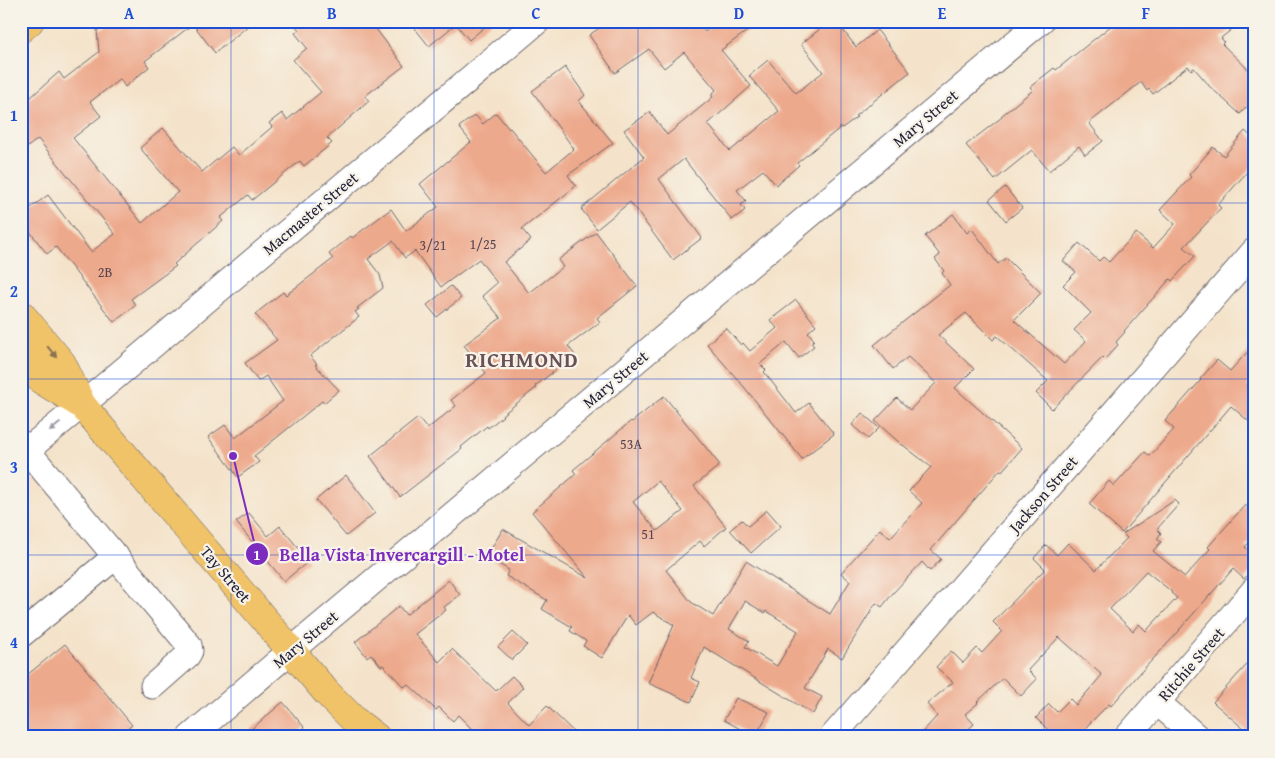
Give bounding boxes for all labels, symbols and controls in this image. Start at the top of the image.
text: A [124,1,135,25]
text: B [327,1,337,25]
text: C [531,1,541,25]
text: D [734,1,744,25]
text: E [938,1,947,25]
text: F [1142,1,1150,25]
street label: Mary Street [887,83,963,153]
text: 1 [10,103,18,127]
street label: Macmaster Street [257,165,363,260]
house number: 1/25 [470,234,496,254]
house number: 3/21 [420,235,446,255]
house number: 2B [98,262,112,282]
text: 2 [10,279,18,303]
district label: RICHMOND [465,344,579,375]
street label: Mary Street [577,344,653,414]
one-way arrow [47,345,58,358]
one-way arrow [48,422,61,433]
house number: 53A [620,434,642,454]
street label: Jackson Street [1001,450,1083,539]
text: 3 [10,455,18,479]
house number: 51 [641,524,655,544]
callout: Bella Vista Invercargill - Motel [245,538,534,571]
street label: Tay Street [195,540,257,608]
text: Bella Vista Invercargill - Motel [280,541,525,568]
text: 1 [253,544,261,565]
street label: Mary Street [267,604,343,674]
street label: Ritchie Street [1152,621,1230,706]
text: 4 [10,630,18,654]

